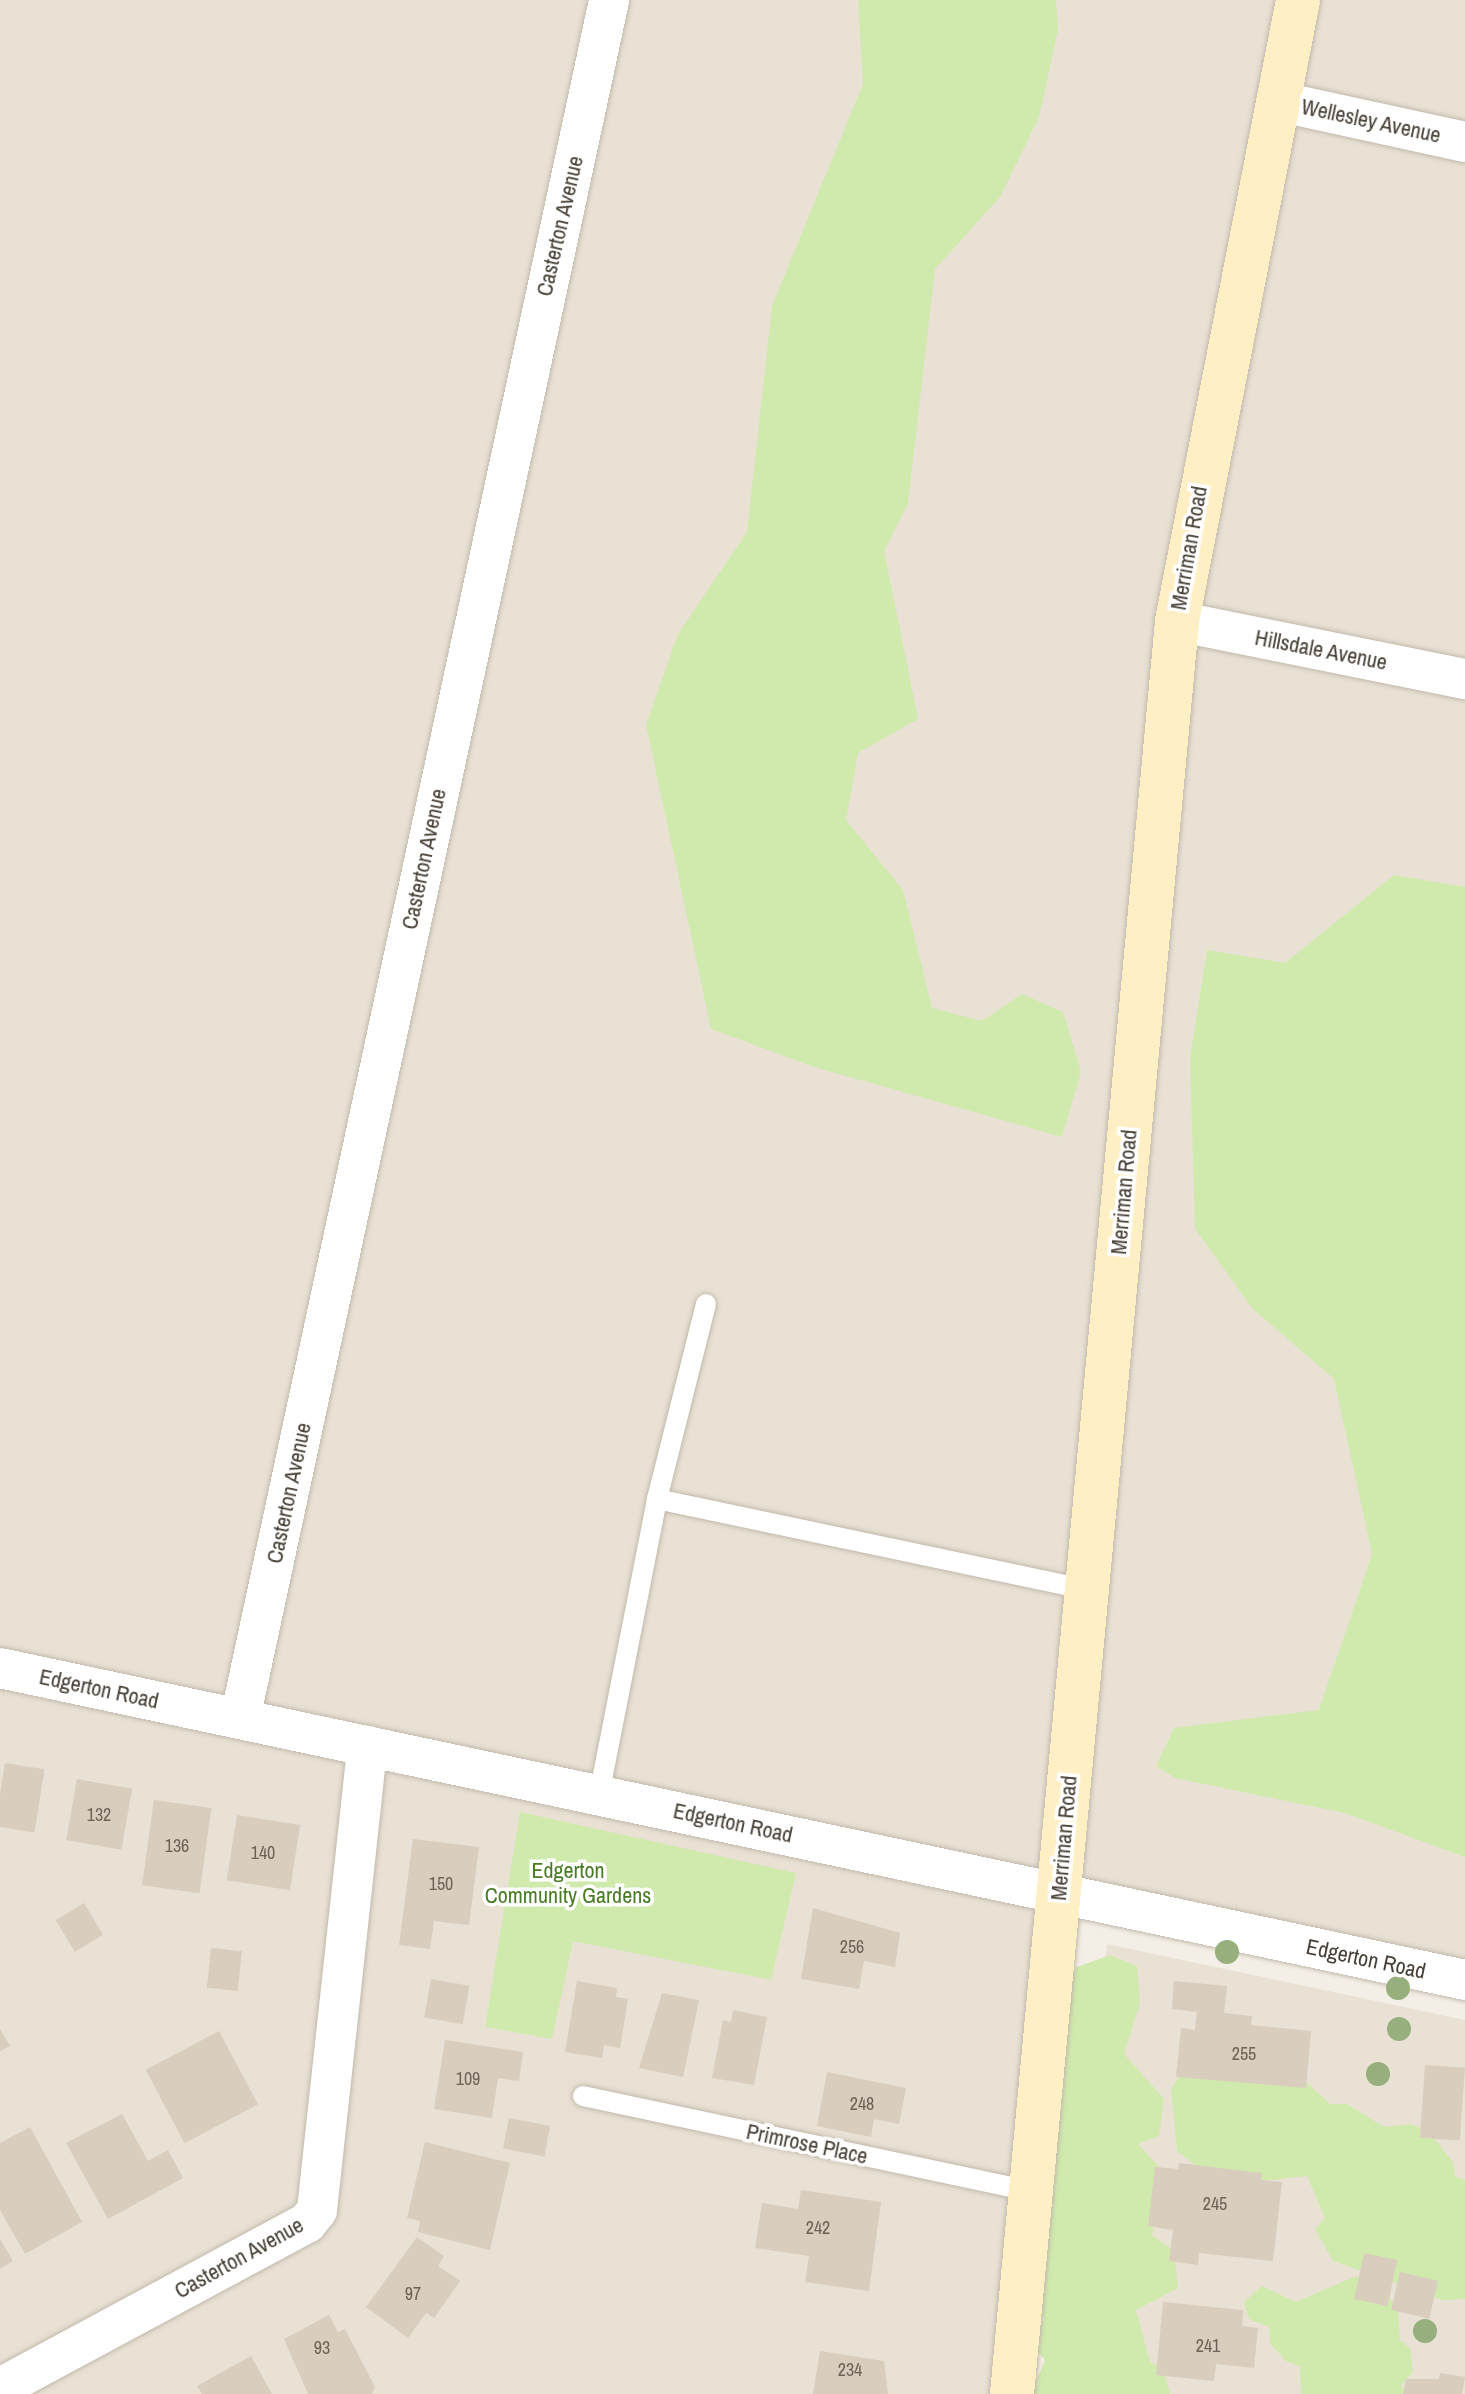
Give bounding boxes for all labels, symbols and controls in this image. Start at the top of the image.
street label: Wellesley Avenue [1298,93,1444,149]
street label: Casterton Avenue [531,153,589,299]
street label: Merriman Road [1165,484,1213,612]
street label: Hillsdale Avenue [1252,624,1390,676]
street label: Casterton Avenue [396,786,452,932]
street label: Merriman Road [1105,1128,1143,1256]
street label: Casterton Avenue [261,1420,317,1566]
street label: Edgerton Road [37,1663,161,1715]
street label: Merriman Road [1045,1774,1083,1902]
street label: Edgerton Road [671,1797,795,1849]
house number: 132 [87,1804,111,1826]
house number: 136 [165,1835,189,1857]
house number: 140 [251,1842,275,1864]
park label: Edgerton Community Gardens [485,1857,651,1908]
house number: 150 [429,1873,453,1895]
street label: Edgerton Road [1304,1933,1428,1985]
house number: 256 [840,1936,864,1958]
house number: 255 [1232,2043,1256,2065]
house number: 109 [456,2068,480,2090]
house number: 248 [850,2093,874,2115]
street label: Primrose Place [744,2118,870,2170]
house number: 245 [1203,2193,1227,2215]
street label: Casterton Avenue [170,2212,308,2304]
house number: 242 [806,2217,830,2239]
house number: 97 [405,2283,421,2305]
house number: 241 [1196,2335,1220,2357]
house number: 93 [314,2337,330,2359]
house number: 234 [838,2359,862,2381]

